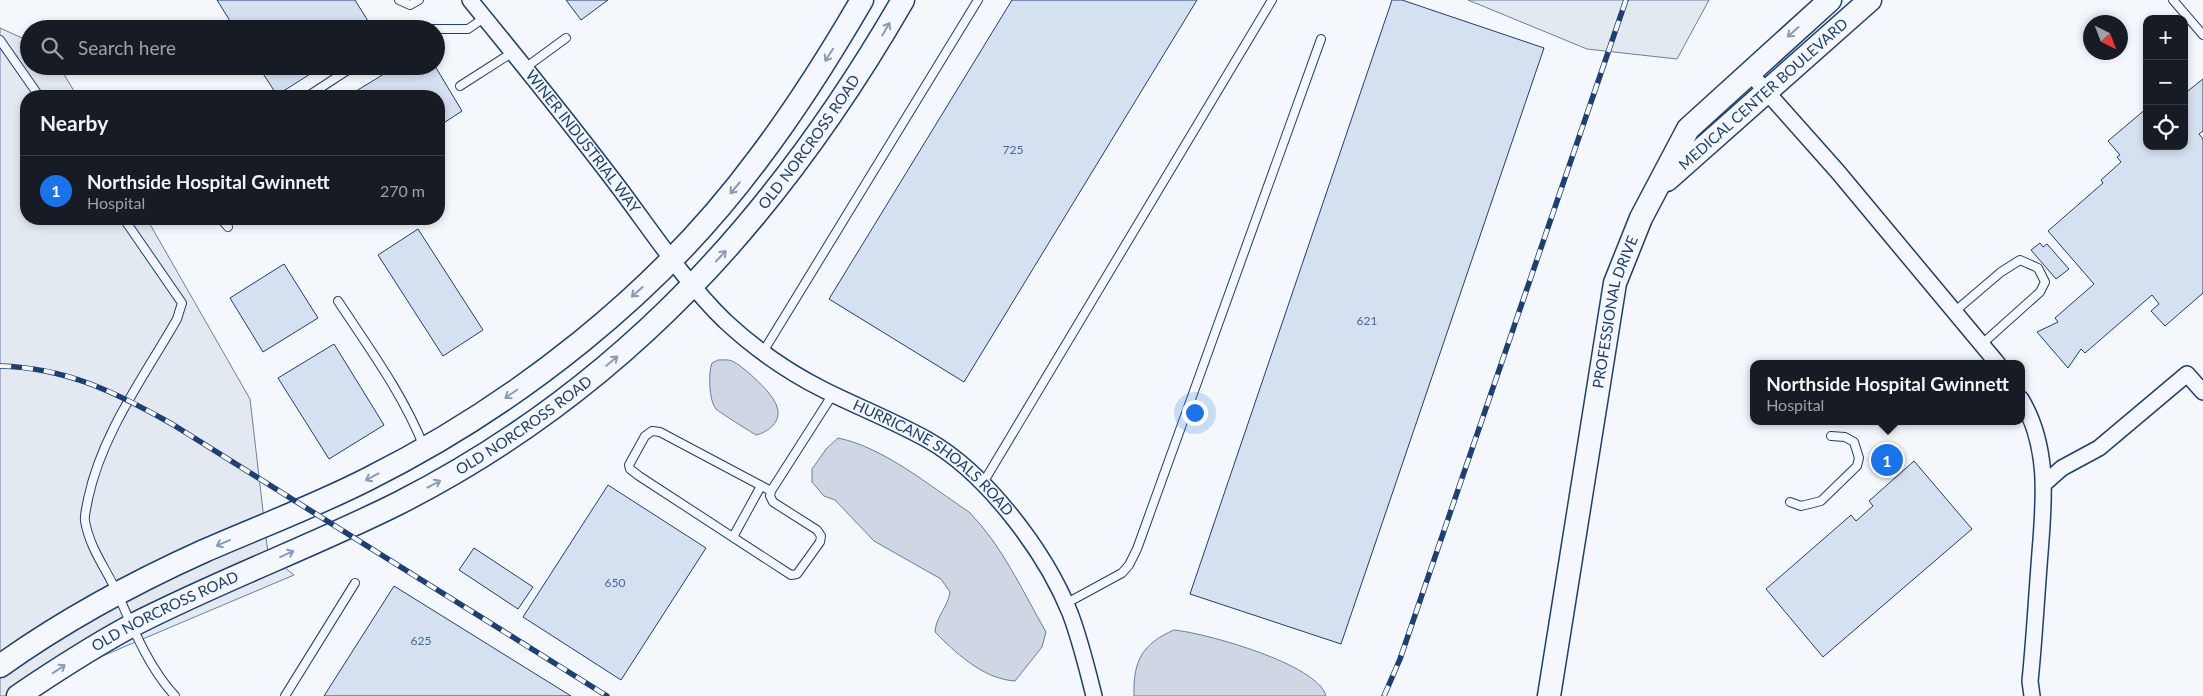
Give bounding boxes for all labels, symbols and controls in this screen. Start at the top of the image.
street label: MEDICAL CENTER BOULEVARD [1675,14,1851,173]
north arrow [2083,15,2128,60]
map controls [2143,15,2188,150]
button: + [2143,15,2188,60]
search box [20,20,445,75]
one-way arrow [882,23,892,37]
one-way arrow [1787,27,1800,38]
icon: search [38,34,66,62]
text: Search here [78,36,176,59]
one-way arrow [823,48,833,62]
button: − [2143,60,2188,105]
street label: WINER INDUSTRIAL WAY [522,66,645,217]
street label: OLD NORCROSS ROAD [754,71,863,212]
button: locate [2143,105,2188,150]
text: Nearby [40,110,108,135]
house number: 725 [1003,142,1023,157]
text: Northside Hospital Gwinnett [87,170,330,193]
text: 1 [51,181,61,200]
text: 270 m [380,181,425,200]
one-way arrow [729,181,740,194]
text: Hospital [87,193,145,212]
street label: PROFESSIONAL DRIVE [1588,233,1641,389]
one-way arrow [715,250,727,262]
one-way arrow [631,286,644,298]
house number: 621 [1357,313,1377,328]
one-way arrow [605,355,618,367]
popup [1750,360,2025,425]
street label: OLD NORCROSS ROAD [452,371,595,478]
text: Northside Hospital Gwinnett [1766,372,2009,395]
one-way arrow [504,389,518,399]
street label: HURRICANE SHOALS ROAD [850,395,1018,519]
text: Hospital [1766,395,1824,414]
your location [1182,400,1208,426]
pin: 1 [1871,441,1903,479]
one-way arrow [365,473,380,482]
one-way arrow [426,479,441,489]
one-way arrow [216,539,231,549]
one-way arrow [279,549,294,559]
street label: OLD NORCROSS ROAD [88,567,241,655]
house number: 650 [605,575,625,590]
house number: 625 [411,633,431,648]
one-way arrow [52,664,66,675]

